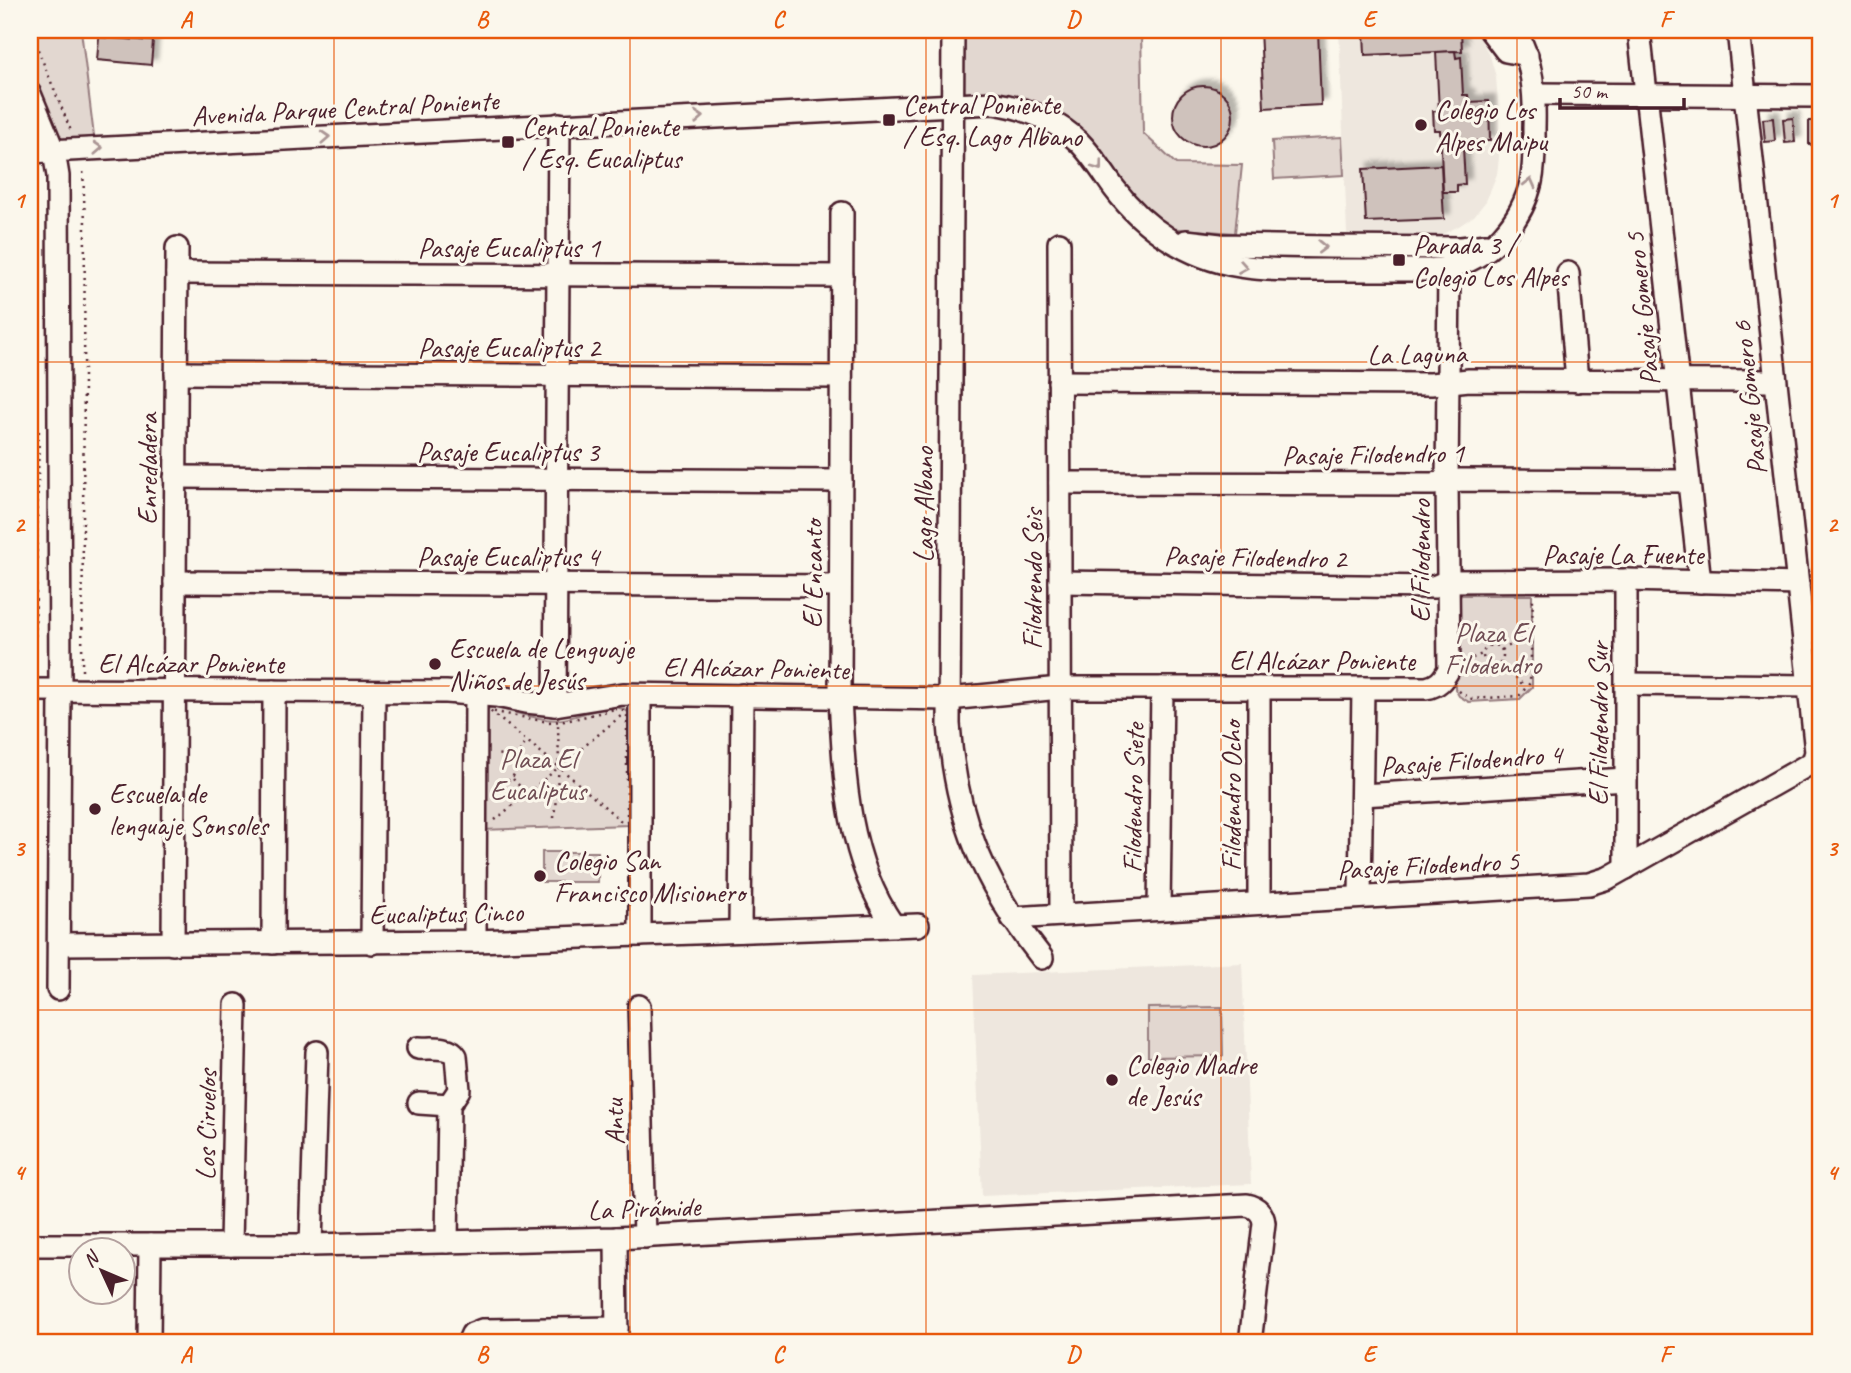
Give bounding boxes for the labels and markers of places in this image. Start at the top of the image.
place label: Central Poniente / Esq. Lago Albano [903,87,1084,154]
place label: Colegio Los Alpes Maipu [1435,92,1549,159]
place label: Central Poniente / Esq. Eucaliptus [522,109,684,176]
marker: Central Poniente / Esq. Lago Albano [881,112,897,128]
marker: Colegio Los Alpes Maipu [1413,117,1429,133]
marker: Central Poniente / Esq. Eucaliptus [500,134,516,150]
place label: Parada 3 / Colegio Los Alpes [1413,227,1570,294]
marker: Parada 3 / Colegio Los Alpes [1391,252,1407,268]
place label: Escuela de Lenguaje Niños de Jesús [449,631,635,698]
marker: Escuela de Lenguaje Niños de Jesús [427,656,443,672]
place label: Escuela de lenguaje Sonsoles [109,776,270,843]
marker: Escuela de lenguaje Sonsoles [87,801,103,817]
place label: Colegio San Francisco Misionero [554,843,748,910]
marker: Colegio San Francisco Misionero [532,868,548,884]
place label: Colegio Madre de Jesús [1126,1047,1258,1114]
marker: Colegio Madre de Jesús [1104,1072,1120,1088]

